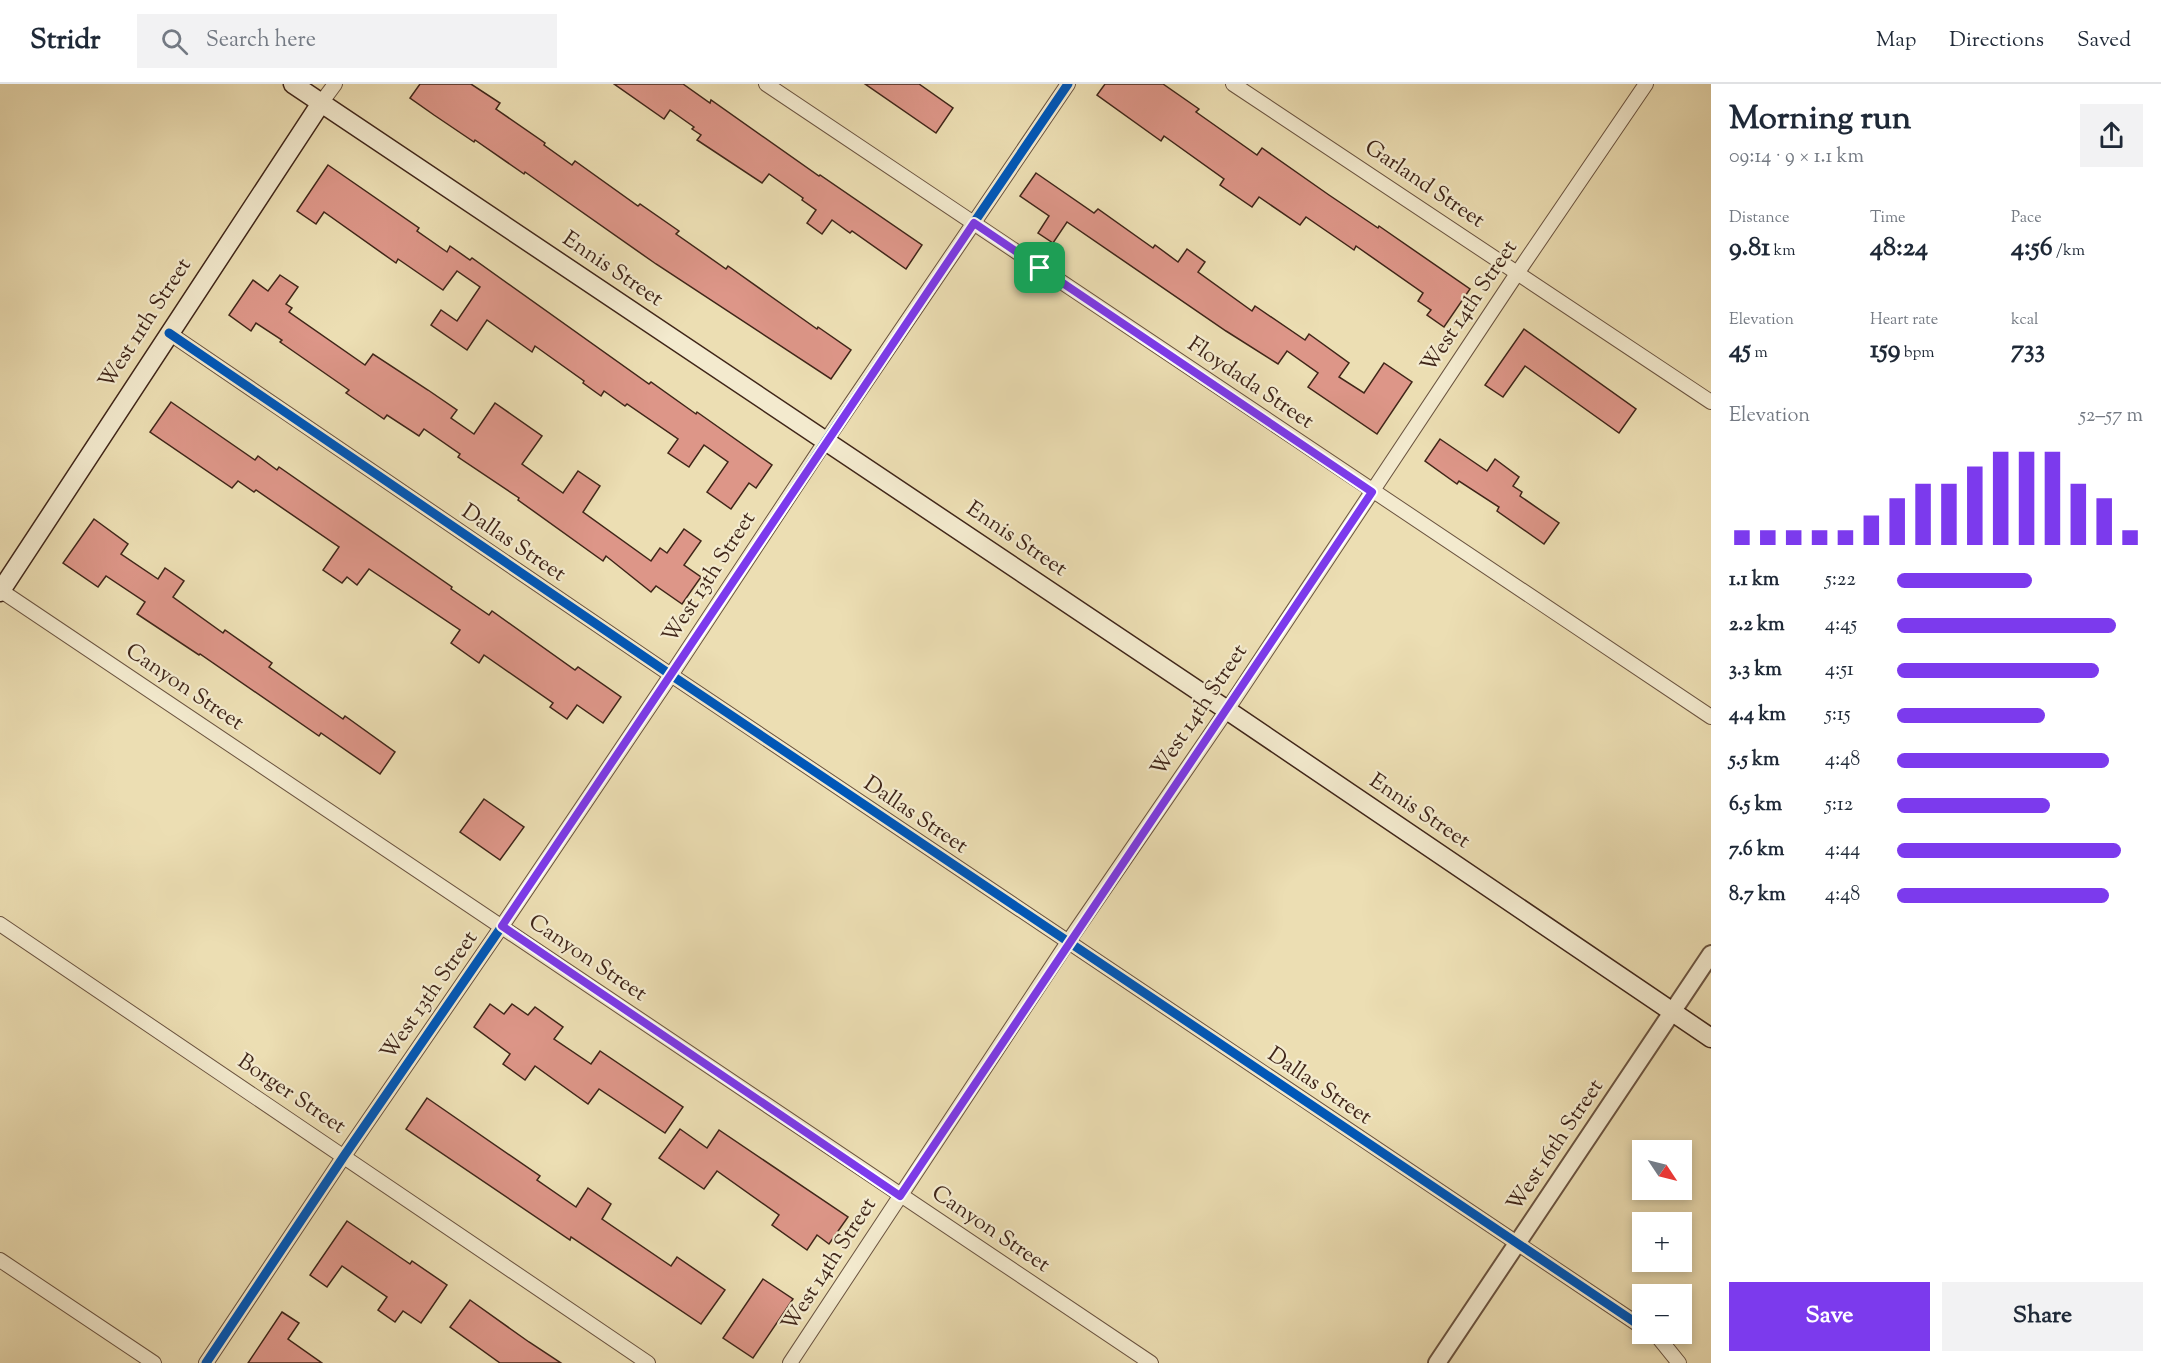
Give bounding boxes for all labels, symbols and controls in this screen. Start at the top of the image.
search box [137,14,557,68]
text: Stridr [30,21,101,61]
icon: search [158,25,191,58]
text: Search here [206,25,316,57]
text: Map [1876,26,1916,56]
text: Directions [1949,26,2044,56]
text: Saved [2077,26,2131,56]
text: Morning run [1729,96,1911,144]
button: share [2080,104,2143,167]
street label: Garland Street [1357,133,1491,237]
text: 09:14 · 9 × 1.1 km [1729,143,1864,172]
text: Distance [1729,207,1789,230]
text: Time [1870,207,1906,230]
text: Pace [2011,207,2042,230]
street label: Ennis Street [555,224,669,316]
text: 9.81 [1729,230,1770,267]
text: 48:24 [1870,230,1928,267]
text: 4:56 [2011,230,2053,267]
street label: West 14th Street [1414,234,1526,380]
text: km [1770,240,1795,263]
text: /km [2053,240,2085,263]
pin [1014,242,1065,293]
icon: arrive [1023,251,1056,284]
street label: West 11th Street [92,252,201,396]
text: Elevation [1729,309,1794,332]
text: Heart rate [1870,309,1938,332]
text: kcal [2011,309,2039,332]
street label: Floydada Street [1180,330,1320,438]
text: 45 [1729,332,1751,369]
text: 159 [1870,332,1900,369]
text: 733 [2011,332,2045,369]
text: m [1751,342,1768,365]
text: bpm [1900,342,1935,365]
text: Elevation [1729,402,1810,431]
text: 52–57 m [2079,402,2143,431]
street label: Ennis Street [959,494,1073,586]
street label: Dallas Street [454,497,572,591]
street label: West 13th Street [655,505,765,650]
text: 1.1 km [1729,566,1779,595]
text: 5:22 [1825,566,1856,595]
text: 2.2 km [1729,611,1784,640]
text: 4:45 [1825,611,1857,640]
street label: Canyon Street [118,636,250,740]
street label: West 14th Street [1144,638,1256,784]
text: 3.3 km [1729,656,1782,685]
text: 4:51 [1825,656,1854,685]
text: 4.4 km [1729,701,1786,730]
text: 5:15 [1825,701,1851,730]
text: 5.5 km [1729,746,1779,775]
text: 4:48 [1825,746,1860,775]
street label: Ennis Street [1362,766,1476,858]
street label: Dallas Street [856,769,974,863]
text: 6.5 km [1729,791,1782,820]
text: 5:12 [1825,791,1853,820]
text: 7.6 km [1729,836,1784,865]
text: 4:44 [1825,836,1860,865]
text: 8.7 km [1729,881,1786,910]
text: 4:48 [1825,881,1860,910]
street label: Canyon Street [521,907,653,1011]
street label: West 13th Street [373,924,487,1067]
street label: Dallas Street [1260,1040,1378,1134]
street label: Borger Street [230,1047,352,1143]
street label: West 16th Street [1500,1073,1612,1219]
north arrow [1632,1140,1692,1200]
map controls [1632,1140,1692,1344]
street label: Canyon Street [924,1178,1056,1282]
street label: West 14th Street [775,1191,886,1338]
button: + [1632,1212,1692,1272]
button: Save [1729,1282,1930,1351]
button: Share [1942,1282,2143,1351]
button: − [1632,1284,1692,1344]

